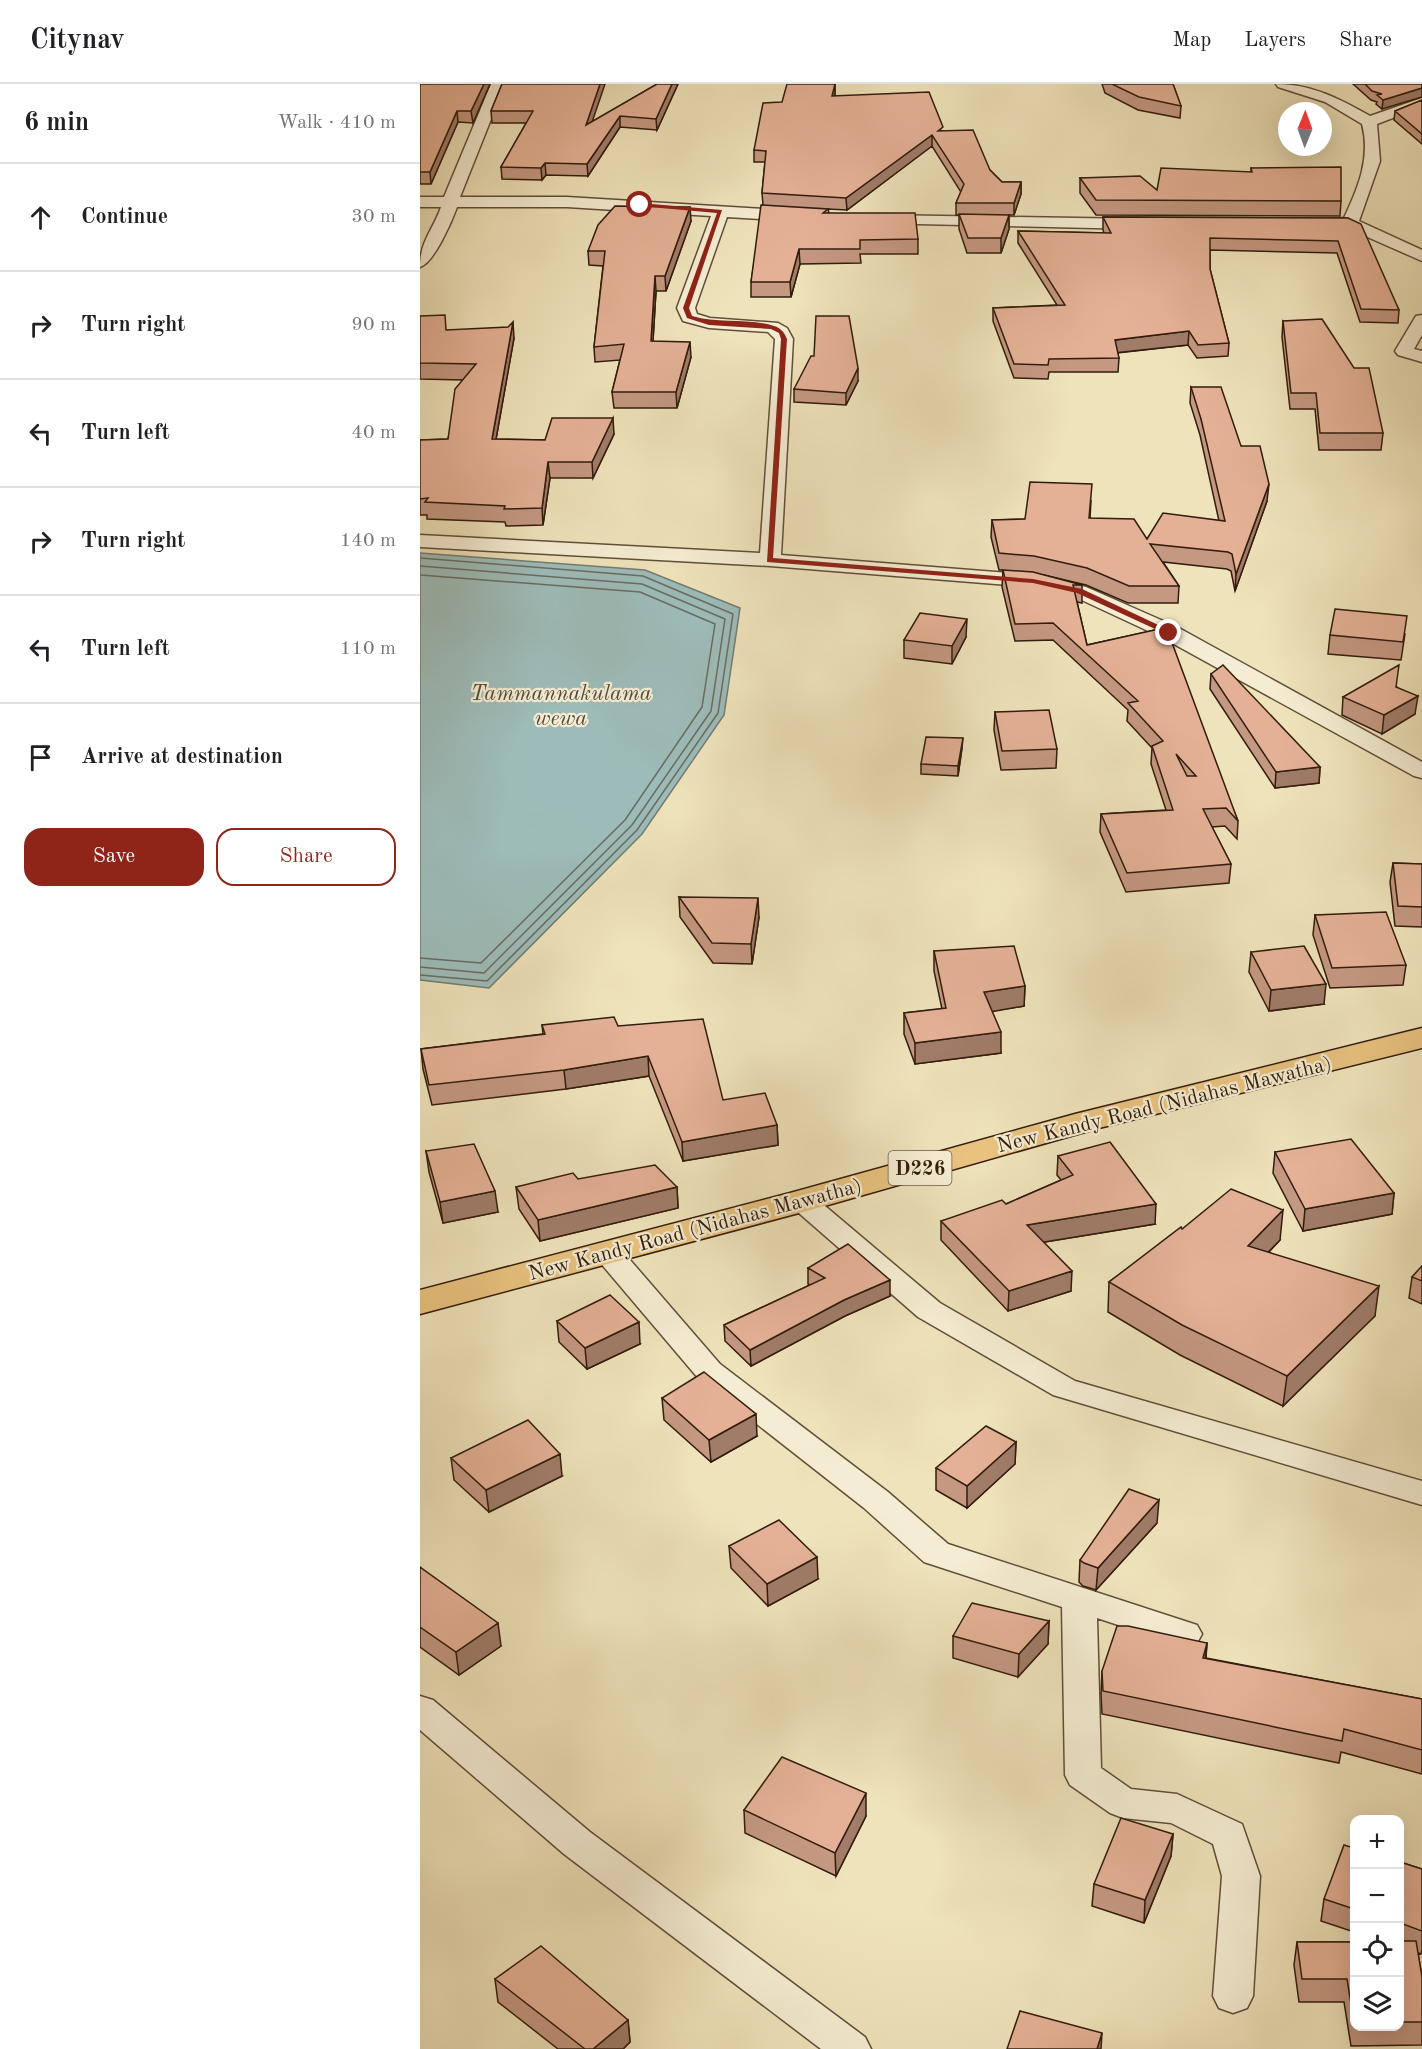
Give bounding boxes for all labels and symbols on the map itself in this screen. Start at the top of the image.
north arrow [1278,102,1332,156]
route start [626,191,652,217]
route end [1155,619,1181,645]
water label: Tammannakulama wewa [471,683,652,730]
street label: New Kandy Road (Nidahas Mawatha) [995,1054,1334,1157]
road number: D226 [888,1151,952,1185]
street label: New Kandy Road (Nidahas Mawatha) [526,1176,864,1285]

